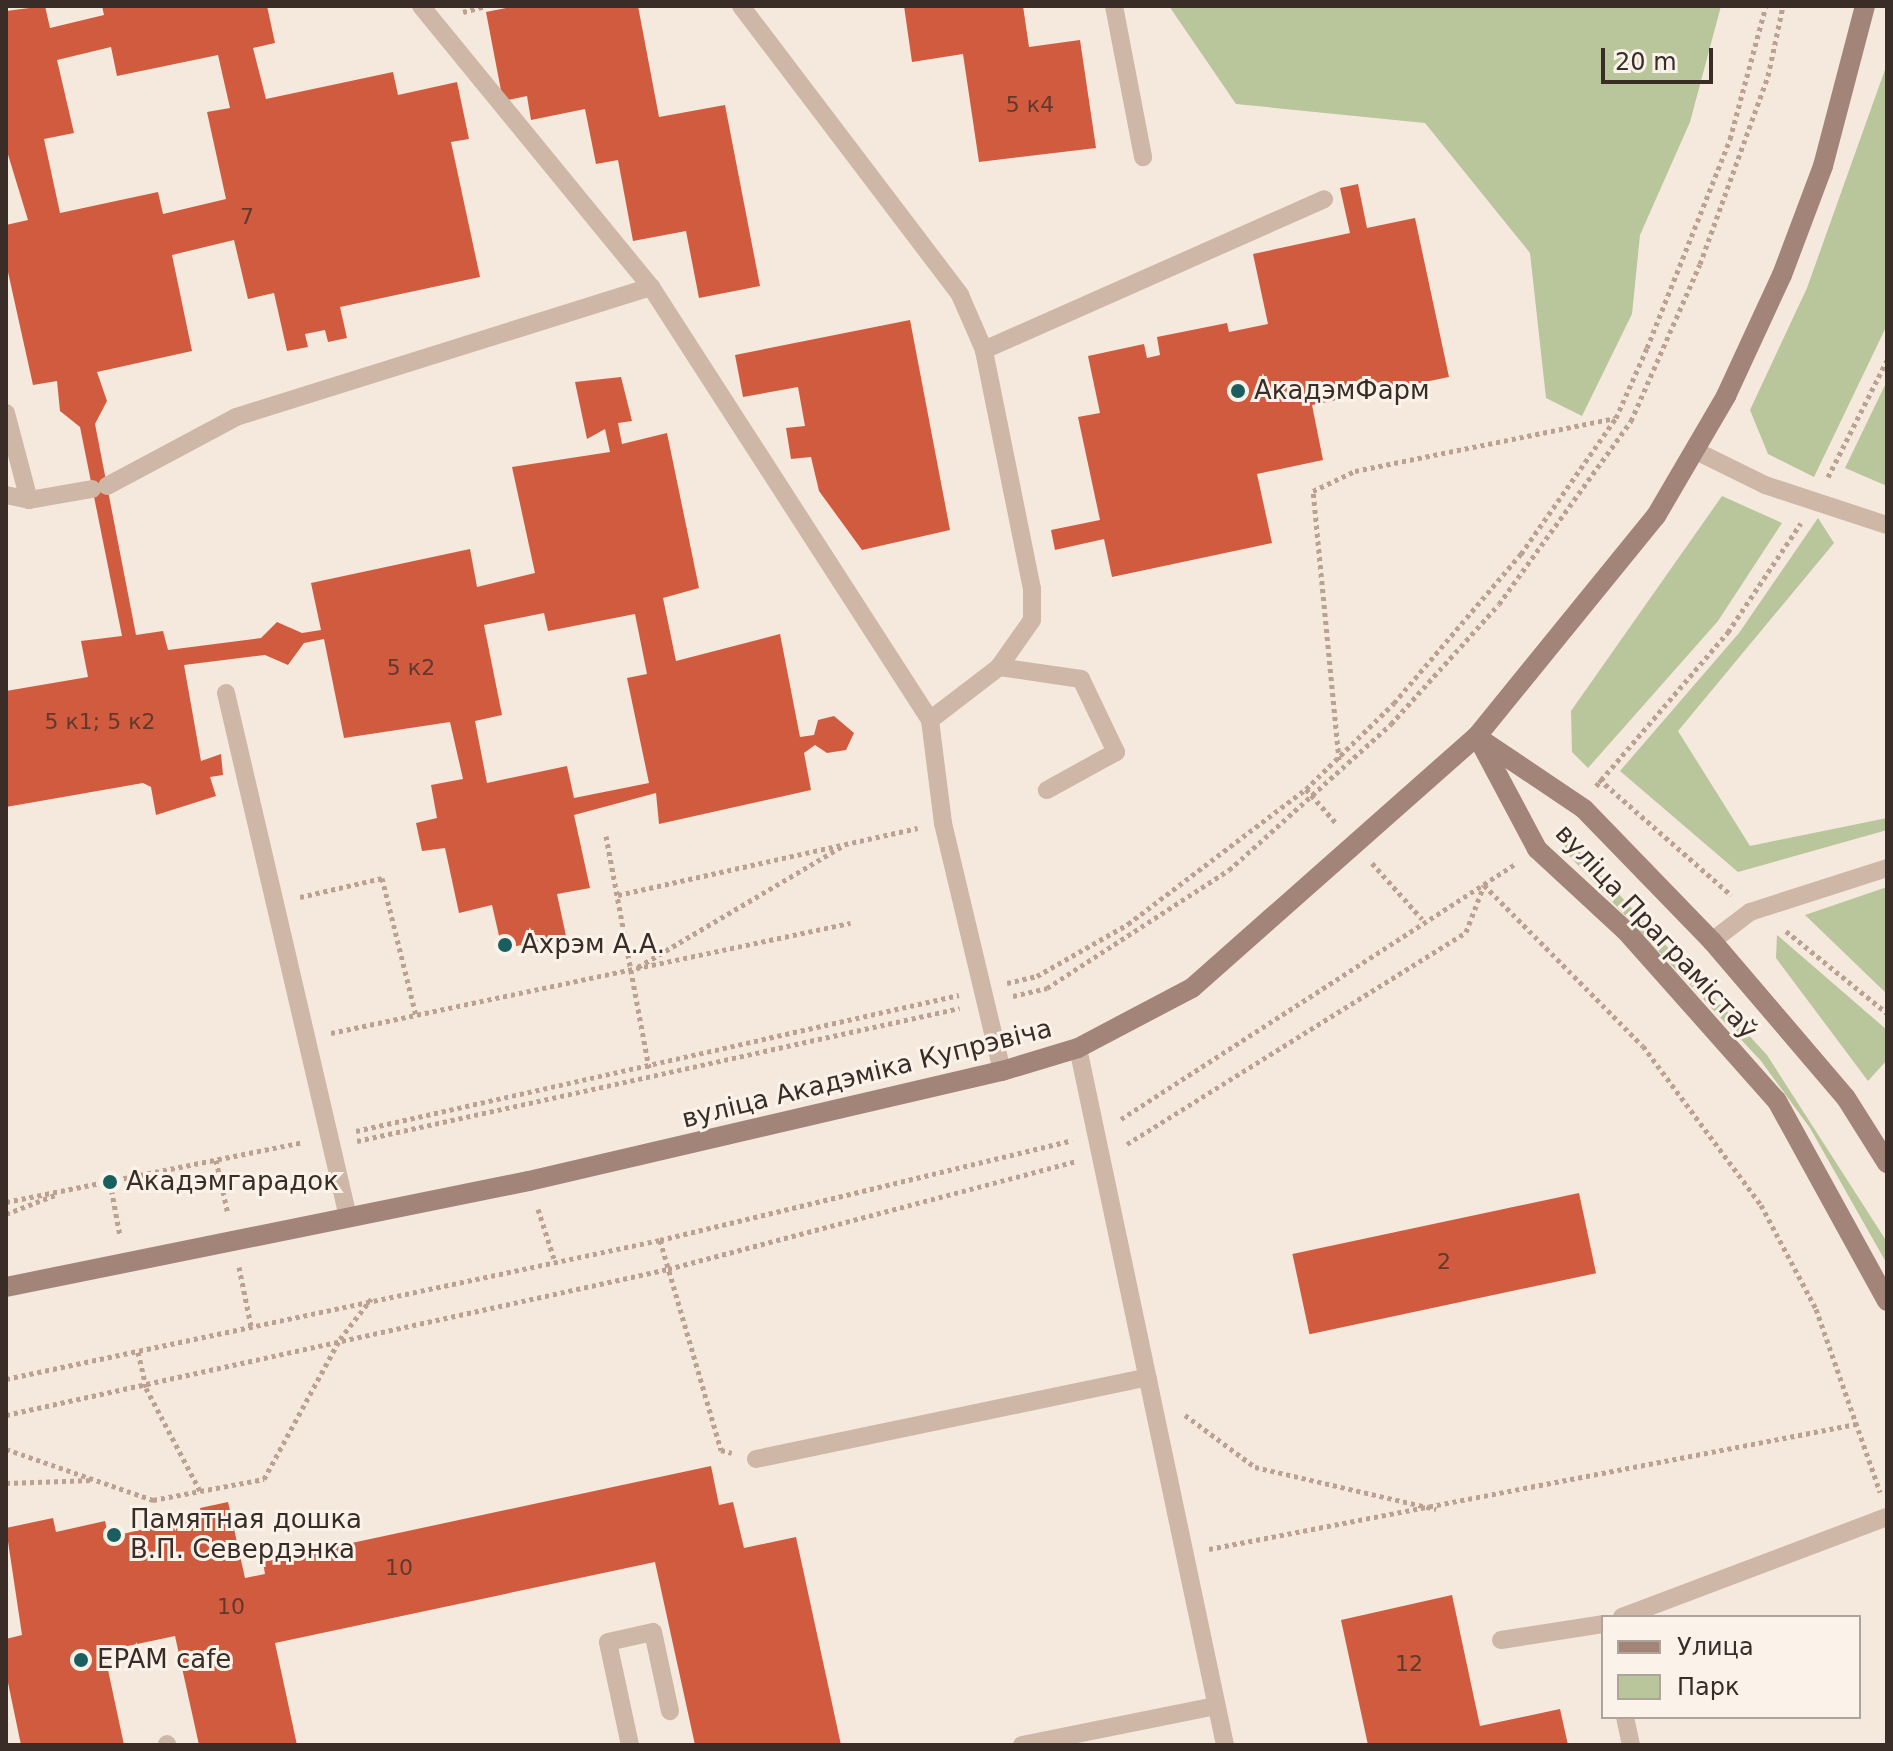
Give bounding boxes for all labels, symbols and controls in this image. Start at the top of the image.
scale bar [1605,32,1717,82]
text: 20 m [1615,48,1677,76]
house number: 5 к4 [1006,92,1054,118]
house number: 7 [240,204,254,230]
place label: АкадэмФарм [1254,375,1430,407]
marker: АкадэмФарм [1229,382,1247,400]
house number: 5 к2 [387,655,435,681]
house number: 5 к1; 5 к2 [45,709,155,735]
street label: вуліца Праграмістаў [1548,818,1764,1046]
place label: Ахрэм А.А. [521,929,665,961]
marker: Ахрэм А.А. [496,936,514,954]
street label: вуліца Акадэміка Купрэвіча [679,1013,1055,1135]
place label: Акадэмгарадок [126,1166,339,1198]
marker: Акадэмгарадок [101,1173,119,1191]
house number: 2 [1437,1249,1451,1275]
place label: Памятная дошка В.П. Севердэнка [130,1504,362,1566]
marker: Памятная дошка В.П. Севердэнка [105,1526,123,1544]
house number: 10 [385,1555,413,1581]
house number: 10 [217,1594,245,1620]
legend [1601,1615,1861,1719]
text: Улица [1677,1633,1754,1661]
place label: EPAM cafe [97,1644,231,1676]
marker: EPAM cafe [72,1651,90,1669]
house number: 12 [1395,1651,1423,1677]
text: Парк [1677,1673,1739,1701]

